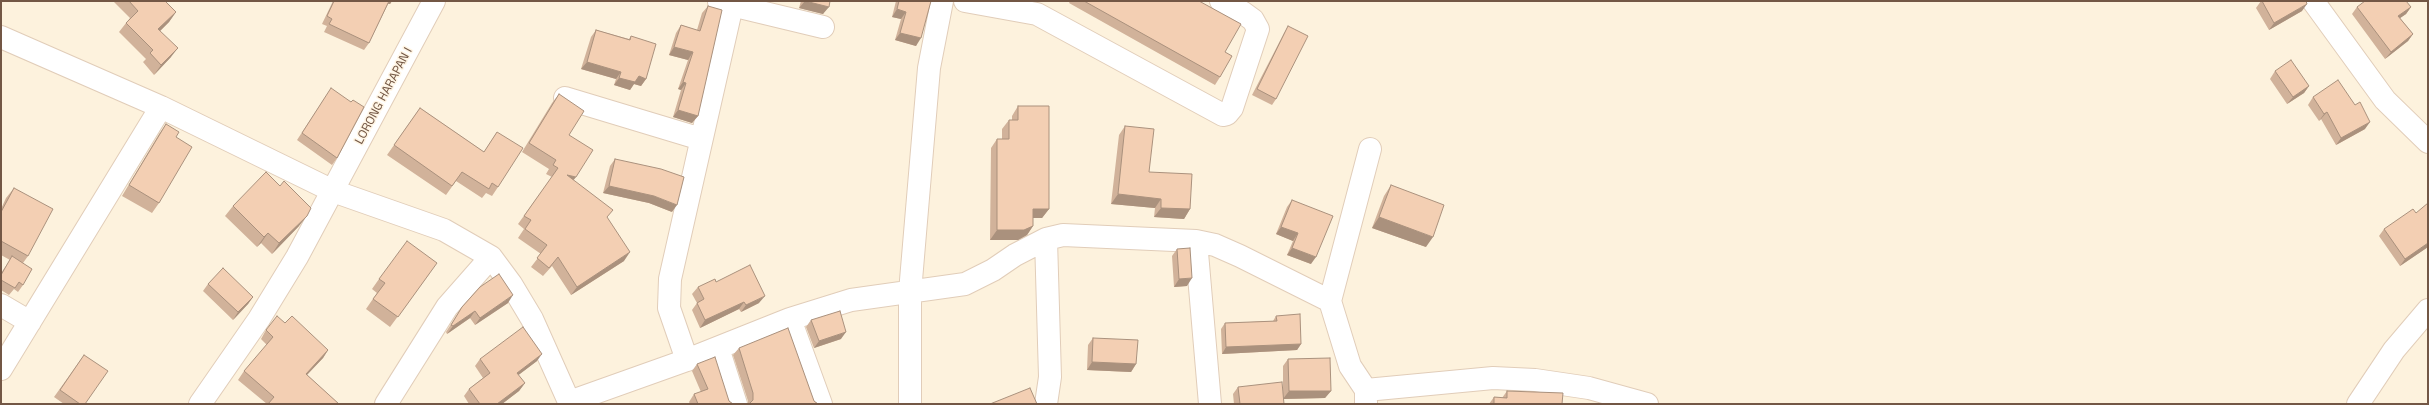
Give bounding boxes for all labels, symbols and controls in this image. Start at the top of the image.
street label: LORONG HARAPAN I [352,45,416,147]

